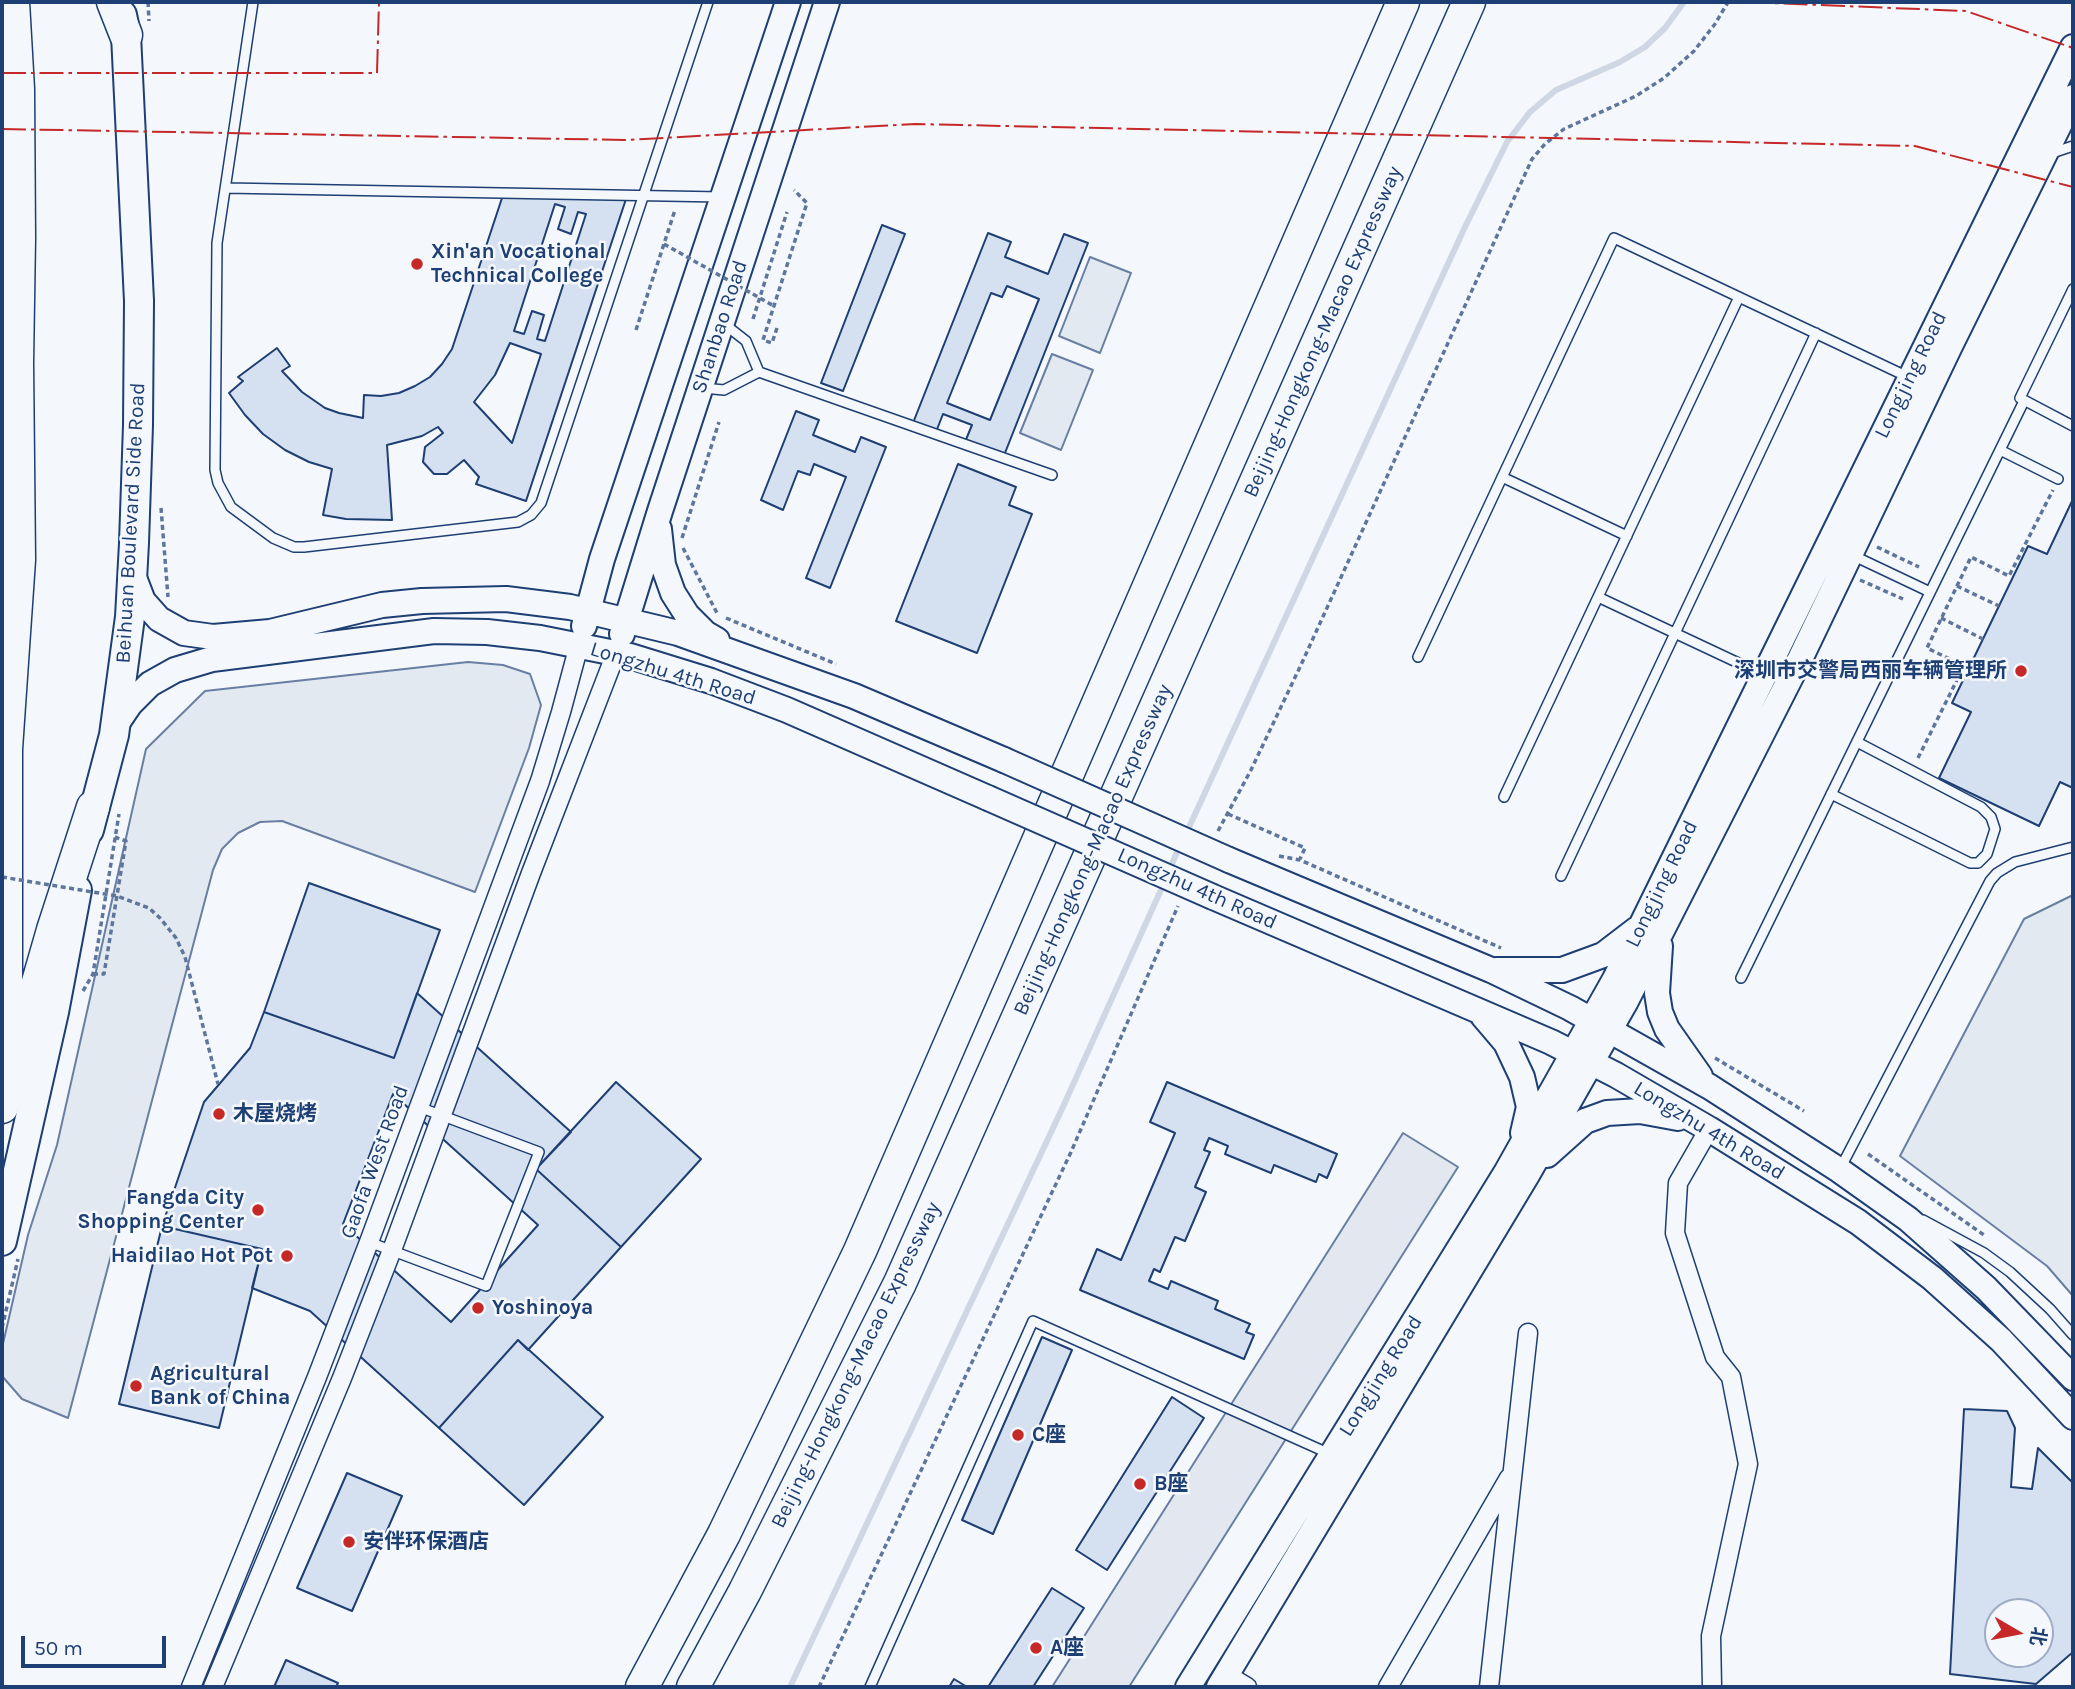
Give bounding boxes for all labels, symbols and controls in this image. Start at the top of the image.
street label: Beijing-Hongkong-Macao Expressway [1238,162,1408,502]
place label: Xin'an Vocational Technical College [431,239,606,289]
marker: Xin'an Vocational Technical College [409,256,425,272]
street label: Shanbao Road [687,257,753,397]
street label: Longjing Road [1869,307,1953,443]
street label: Beihuan Boulevard Side Road [111,382,151,664]
street label: Longzhu 4th Road [587,637,759,711]
place label: 深圳市交警局西丽车辆管理所 [1734,658,2007,684]
marker: 深圳市交警局西丽车辆管理所 [2013,663,2029,679]
street label: Beijing-Hongkong-Macao Expressway [1008,680,1178,1020]
street label: Longjing Road [1620,816,1704,952]
street label: Longzhu 4th Road [1113,843,1281,935]
street label: Longzhu 4th Road [1629,1076,1789,1186]
street label: Gaofa West Road [336,1082,414,1242]
place label: 木屋烧烤 [233,1101,317,1127]
marker: 木屋烧烤 [211,1106,227,1122]
place label: Fangda City Shopping Center [77,1185,244,1235]
street label: Beijing-Hongkong-Macao Expressway [766,1198,946,1532]
marker: Fangda City Shopping Center [250,1202,266,1218]
place label: Haidilao Hot Pot [111,1243,273,1269]
marker: Haidilao Hot Pot [279,1248,295,1264]
place label: Yoshinoya [492,1295,593,1321]
marker: Yoshinoya [470,1300,486,1316]
street label: Longjing Road [1334,1311,1428,1441]
place label: Agricultural Bank of China [150,1361,290,1411]
marker: Agricultural Bank of China [128,1378,144,1394]
place label: C座 [1032,1422,1066,1448]
marker: C座 [1010,1427,1026,1443]
place label: B座 [1154,1471,1189,1497]
marker: B座 [1132,1476,1148,1492]
place label: 安伴环保酒店 [363,1529,489,1555]
marker: 安伴环保酒店 [341,1534,357,1550]
north arrow [1984,1598,2054,1668]
scale bar [24,1622,170,1666]
text: 北 [2025,1625,2050,1648]
place label: A座 [1050,1635,1084,1661]
text: 50 m [34,1636,83,1660]
marker: A座 [1028,1640,1044,1656]

